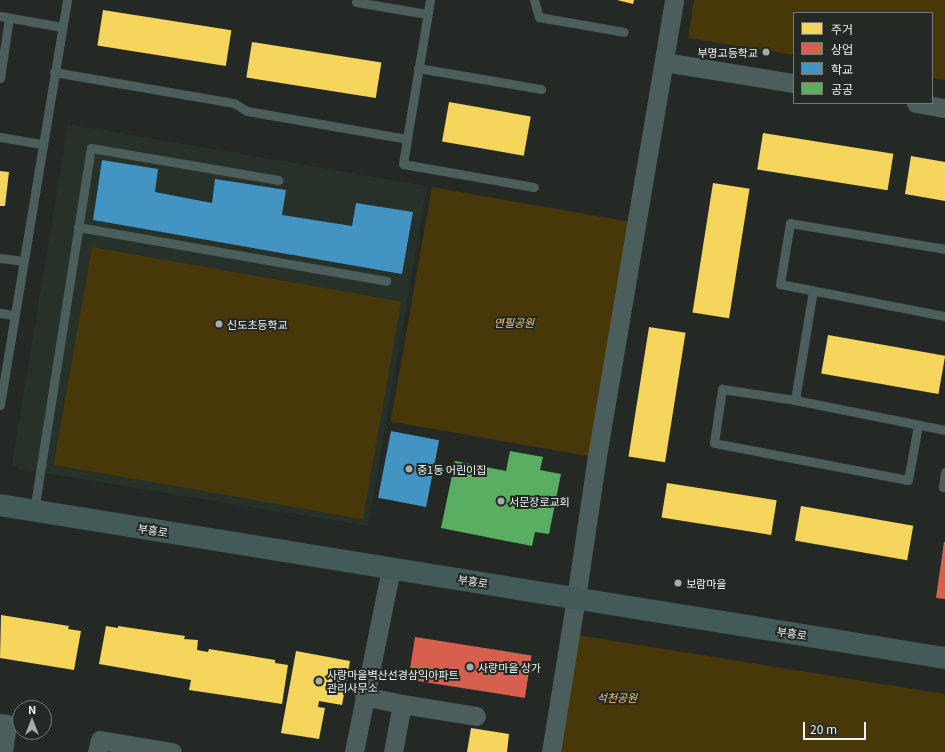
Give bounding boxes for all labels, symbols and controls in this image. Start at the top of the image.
legend [793,12,933,104]
text: 주거 [831,20,853,37]
text: 상업 [831,40,853,57]
place label: 부명고등학교 [697,45,758,59]
marker: 부명고등학교 [761,47,771,57]
text: 학교 [831,60,853,77]
text: 공공 [831,80,853,97]
park label: 연필공원 [494,315,534,329]
place label: 신도초등학교 [227,317,288,331]
marker: 신도초등학교 [214,319,224,329]
place label: 중1동 어린이집 [417,462,486,476]
marker: 중1동 어린이집 [404,464,414,474]
place label: 서문장로교회 [509,494,570,508]
marker: 서문장로교회 [496,496,506,506]
street label: 부흥로 [137,521,169,539]
street label: 부흥로 [457,572,489,590]
place label: 보람마을 [686,576,726,590]
marker: 보람마을 [673,578,683,588]
street label: 부흥로 [776,624,808,642]
place label: 사랑마을 상가 [478,660,541,674]
marker: 사랑마을 상가 [465,662,475,672]
place label: 사랑마을벽산선경삼익아파트 관리사무소 [327,668,459,694]
marker: 사랑마을벽산선경삼익아파트 관리사무소 [314,676,324,686]
park label: 석천공원 [597,690,637,704]
north arrow [12,700,52,740]
text: N [28,701,36,717]
scale bar [805,714,868,740]
text: 20 m [810,720,837,737]

